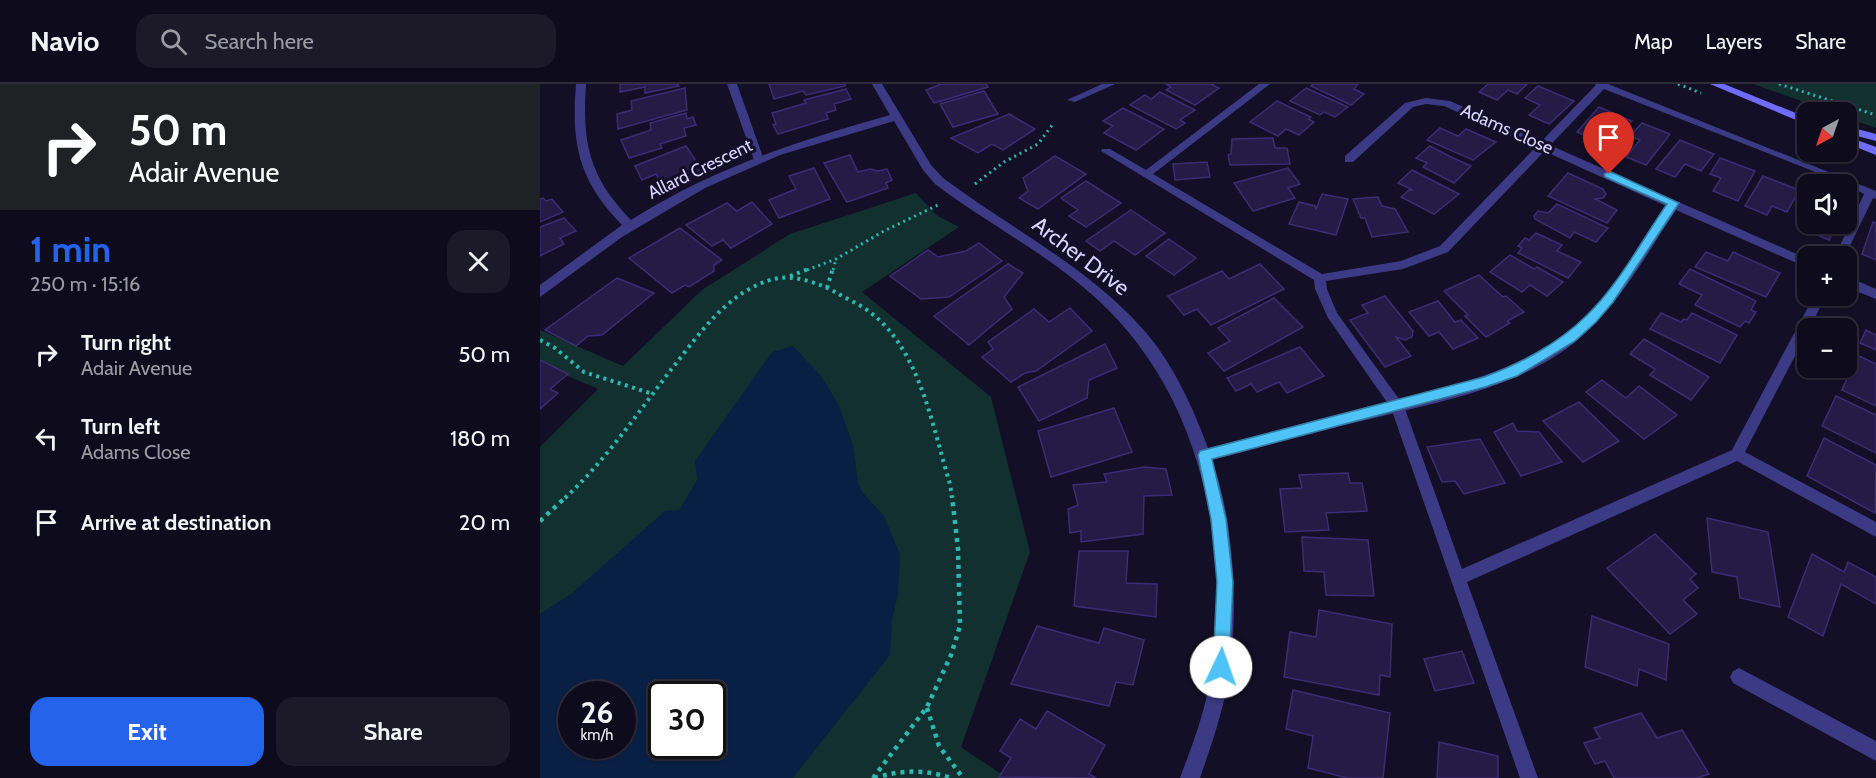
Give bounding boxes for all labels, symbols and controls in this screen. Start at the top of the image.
search box [136,14,556,68]
text: Navio [30,24,100,58]
icon: search [157,25,190,58]
text: Search here [205,28,314,55]
text: Map [1634,29,1673,54]
text: Layers [1706,29,1762,54]
text: Share [1795,29,1846,54]
street label: Adams Close [1457,99,1557,159]
north arrow [1797,102,1857,162]
map controls [1797,102,1857,378]
text: 50 m [129,104,227,156]
icon: right [30,108,108,186]
pin [1583,112,1634,174]
icon: arrive [1592,121,1625,154]
street label: Allard Crescent [644,134,756,204]
text: Adair Avenue [129,156,279,189]
button: sound [1797,174,1857,234]
street label: Archer Drive [1027,211,1135,301]
text: 1 min [30,227,111,271]
button: close [447,230,510,293]
button: + [1797,246,1857,306]
text: 250 m · 15:16 [30,272,140,296]
button: − [1797,318,1857,378]
text: Turn right [81,329,171,356]
icon: right [30,338,63,371]
text: 50 m [458,341,510,368]
text: Adair Avenue [81,356,192,380]
text: Turn left [81,413,160,440]
icon: left [30,422,63,455]
text: 180 m [450,425,510,452]
text: Adams Close [81,440,191,464]
icon: arrive [30,506,63,539]
text: Arrive at destination [81,509,271,536]
text: 20 m [459,509,510,536]
position arrow [1189,635,1253,699]
speed limit sign: 30 [648,681,726,759]
text: 26 [581,694,613,731]
button: Exit [30,697,264,766]
button: Share [276,697,510,766]
text: km/h [581,726,613,744]

